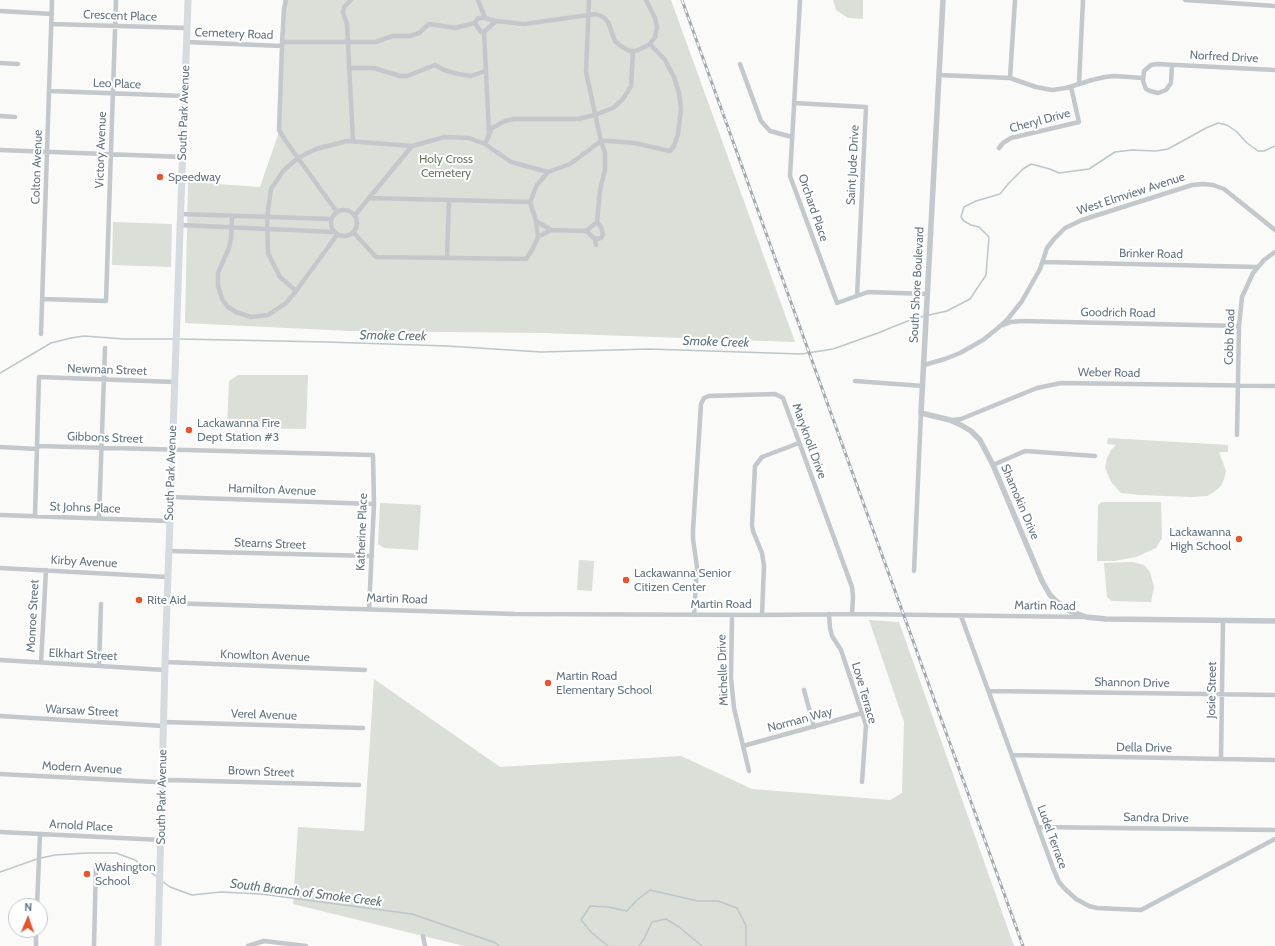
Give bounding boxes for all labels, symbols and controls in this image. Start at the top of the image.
street label: Crescent Place [83,8,157,24]
street label: Cemetery Road [194,25,274,43]
street label: Norfred Drive [1189,48,1259,66]
street label: South Park Avenue [175,65,193,161]
street label: Leo Place [93,76,141,92]
street label: Cheryl Drive [1008,106,1072,136]
street label: Victory Avenue [92,111,110,189]
street label: Saint Jude Drive [844,125,862,205]
street label: Colton Avenue [29,129,45,205]
park label: Holy Cross Cemetery [419,152,473,180]
place label: Speedway [168,170,221,184]
street label: West Elmview Avenue [1075,170,1187,218]
marker: Speedway [155,172,165,182]
street label: Orchard Place [795,172,831,244]
street label: South Shore Boulevard [907,226,927,344]
street label: Brinker Road [1119,246,1183,262]
street label: Goodrich Road [1080,305,1156,321]
street label: Cobb Road [1222,309,1238,365]
water label: Smoke Creek [360,328,426,344]
water label: Smoke Creek [682,333,750,351]
street label: Newman Street [67,361,147,379]
street label: Weber Road [1078,365,1140,381]
street label: Maryknoll Drive [789,401,829,481]
place label: Lackawanna Fire Dept Station #3 [197,416,280,444]
street label: South Park Avenue [162,425,180,521]
marker: Lackawanna Fire Dept Station #3 [184,425,194,435]
street label: Gibbons Street [67,429,143,447]
street label: Shamokin Drive [998,462,1042,542]
street label: Hamilton Avenue [228,481,316,499]
street label: Katherine Place [353,493,371,571]
street label: St Johns Place [49,500,121,516]
place label: Lackawanna High School [1169,525,1231,553]
marker: Lackawanna High School [1234,534,1244,544]
street label: Stearns Street [234,536,306,552]
street label: Kirby Avenue [50,553,118,571]
place label: Lackawanna Senior Citizen Center [634,566,731,594]
marker: Lackawanna Senior Citizen Center [621,575,631,585]
street label: Monroe Street [24,579,42,653]
street label: Martin Road [366,591,428,607]
place label: Rite Aid [147,593,186,607]
marker: Rite Aid [134,595,144,605]
street label: Martin Road [690,597,752,611]
street label: Martin Road [1014,598,1076,614]
street label: Michelle Drive [715,634,731,706]
street label: Elkhart Street [48,646,118,664]
street label: Knowlton Avenue [220,647,310,665]
street label: Love Terrace [848,661,880,725]
street label: Josie Street [1204,662,1220,718]
place label: Martin Road Elementary School [556,669,652,697]
street label: Shannon Drive [1094,675,1170,691]
marker: Martin Road Elementary School [543,678,553,688]
street label: Warsaw Street [45,702,119,720]
street label: Norman Way [766,704,834,736]
street label: Verel Avenue [231,707,297,723]
street label: Della Drive [1116,740,1172,756]
street label: South Park Avenue [154,749,170,845]
street label: Modern Avenue [42,759,122,777]
street label: Brown Street [228,764,294,780]
street label: Ludel Terrace [1034,803,1070,871]
street label: Sandra Drive [1123,810,1189,826]
street label: Arnold Place [49,817,113,835]
place label: Washington School [95,860,156,888]
marker: Washington School [82,869,92,879]
water label: South Branch of Smoke Creek [229,876,383,910]
north arrow [8,898,48,938]
text: N [24,900,33,914]

